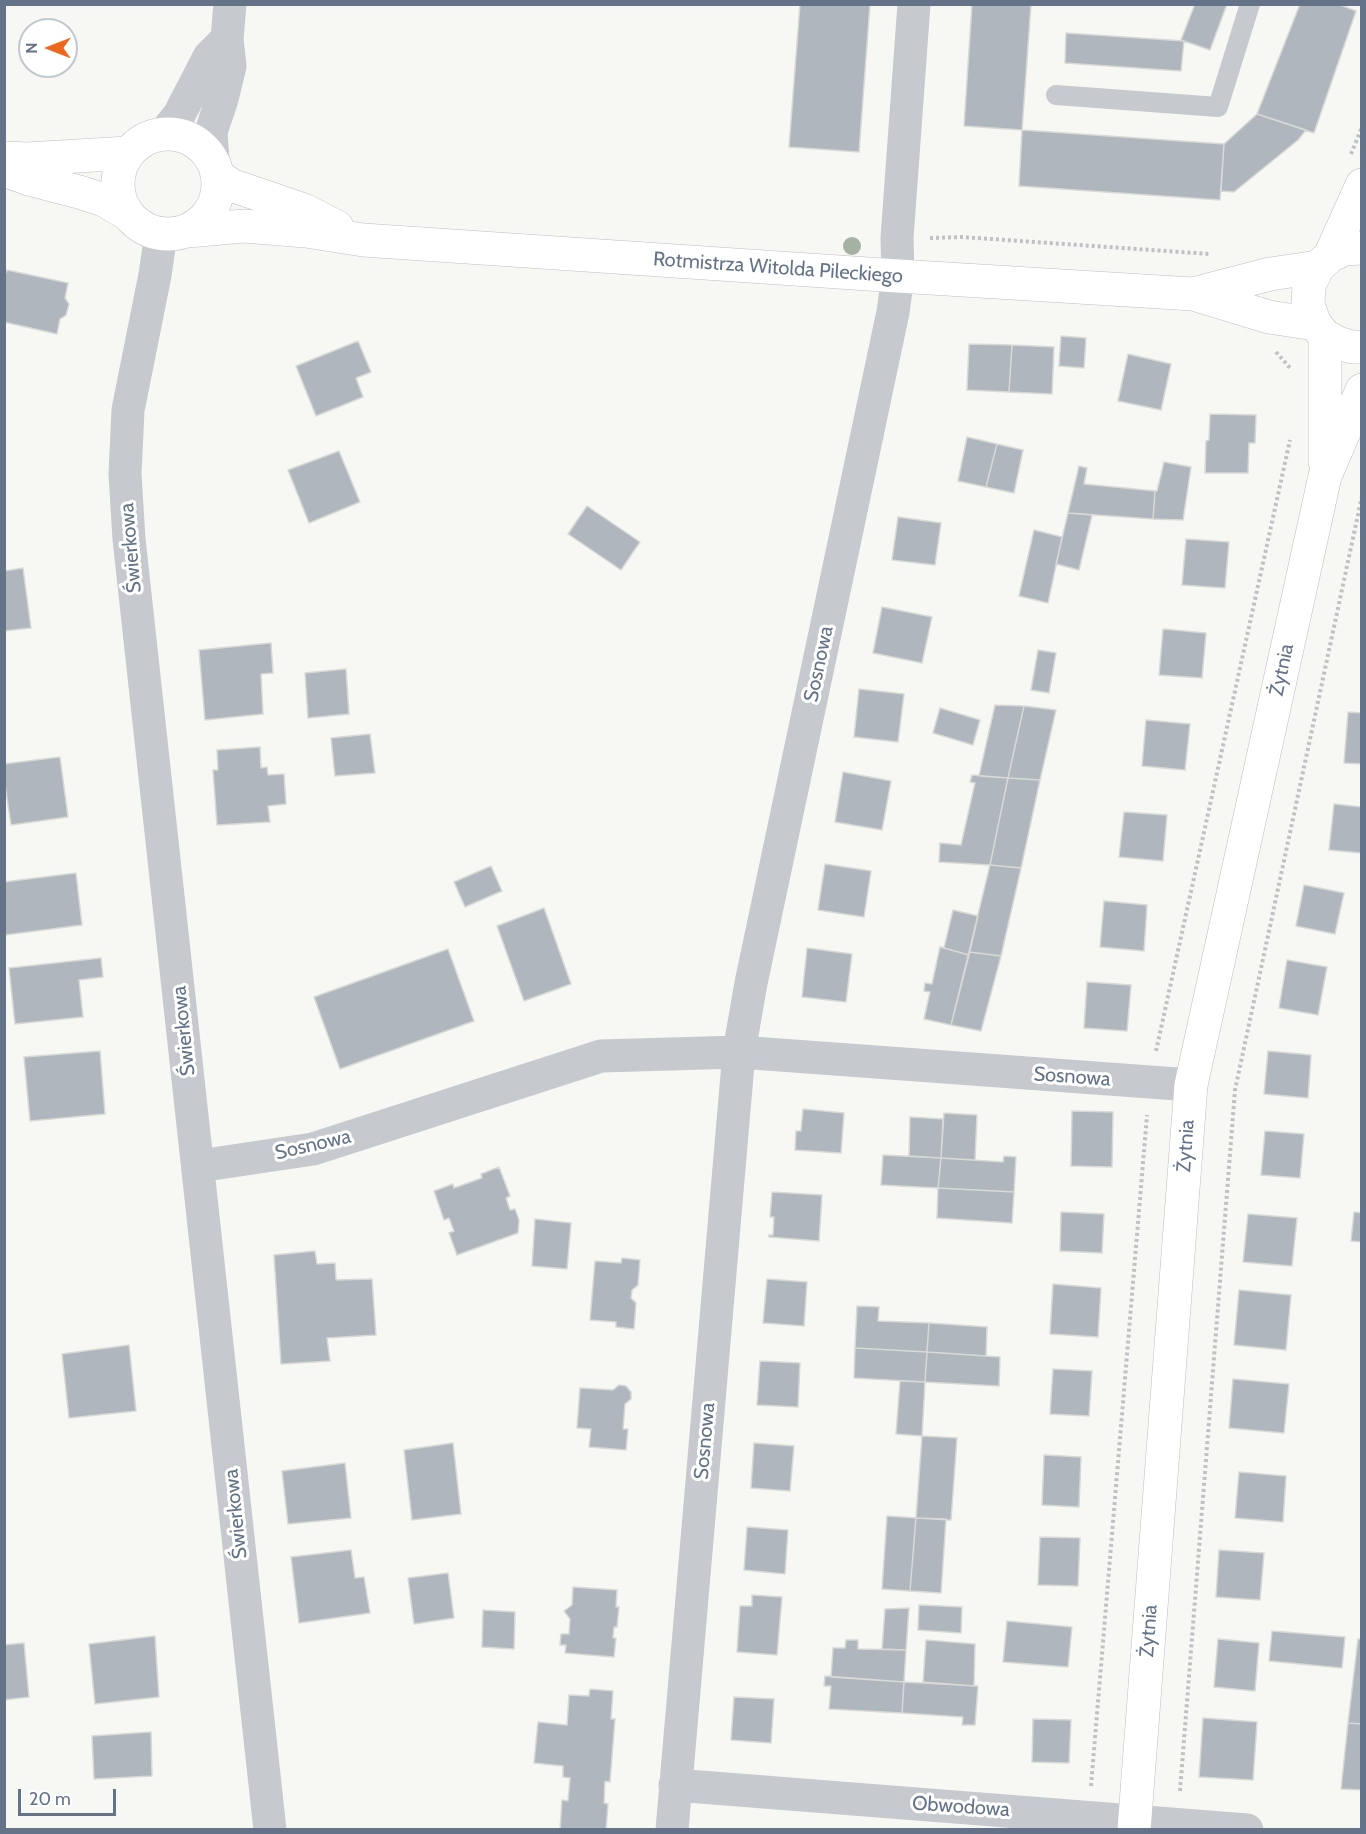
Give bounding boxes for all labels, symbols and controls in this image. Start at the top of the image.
north arrow [18,18,78,78]
text: N [22,42,41,54]
street label: Rotmistrza Witolda Pileckiego [652,247,904,289]
street label: Świerkowa [115,502,147,594]
street label: Sosnowa [799,624,839,704]
street label: Żytnia [1265,642,1299,698]
street label: Świerkowa [167,985,201,1077]
street label: Sosnowa [1033,1062,1111,1092]
street label: Żytnia [1172,1119,1200,1173]
street label: Sosnowa [273,1125,353,1165]
street label: Sosnowa [690,1402,720,1480]
street label: Świerkowa [219,1468,253,1560]
street label: Żytnia [1135,1604,1163,1658]
scale bar [21,1777,118,1815]
text: 20 m [29,1788,71,1810]
street label: Obwodowa [911,1792,1011,1822]

